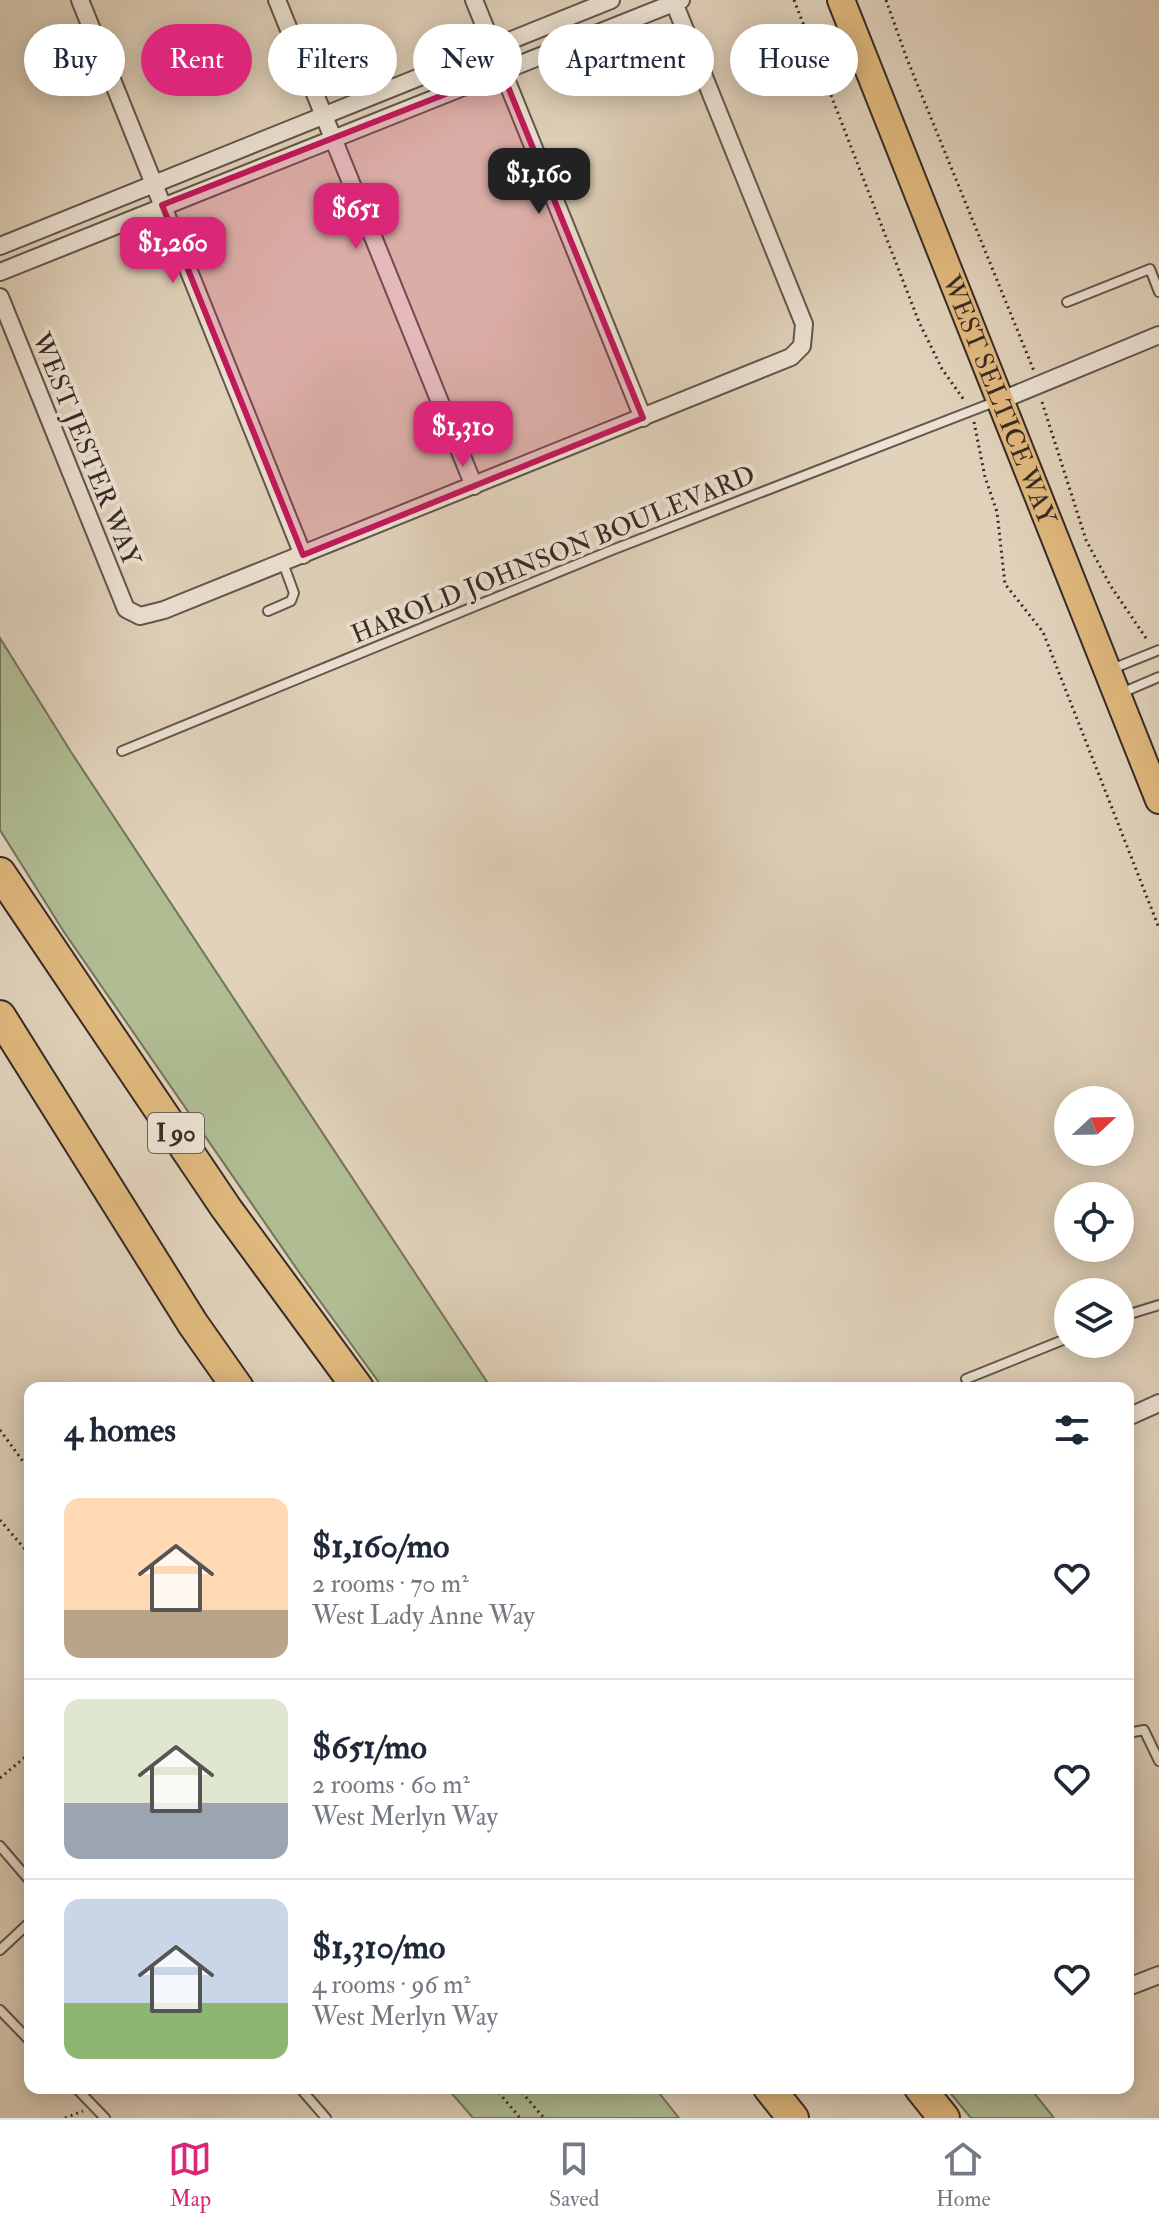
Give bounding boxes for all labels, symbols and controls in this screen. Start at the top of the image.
chip: Buy [24,24,125,96]
chip: Rent [141,24,252,96]
chip: Filters [268,24,397,96]
chip: New [413,24,522,96]
chip: Apartment [538,24,714,96]
chip: House [730,24,858,96]
pin: $1,160 [474,148,604,216]
text: $1,160 [506,158,572,190]
pin: $651 [309,183,403,251]
text: $651 [332,193,380,225]
pin: $1,260 [108,217,238,285]
text: $1,260 [138,227,208,259]
street label: WEST SELTICE WAY [934,269,1063,531]
street label: WEST JESTER WAY [24,327,148,572]
pin: $1,310 [398,401,528,469]
text: $1,310 [432,411,494,443]
street label: HAROLD JOHNSON BOULEVARD [347,459,760,651]
north arrow [1054,1086,1134,1166]
map controls [1054,1086,1134,1358]
road number: I 90 [148,1113,204,1153]
button: locate [1054,1182,1134,1262]
button: layers [1054,1278,1134,1358]
icon: filters [1050,1408,1094,1452]
text: 4 homes [64,1409,176,1452]
text: $1,160/mo [312,1525,449,1568]
icon: home [128,1530,224,1626]
icon: heart [1050,1556,1094,1600]
text: 2 rooms · 70 m² [312,1568,469,1600]
text: West Lady Anne Way [312,1600,535,1632]
text: $651/mo [312,1726,427,1769]
icon: home [128,1731,224,1827]
icon: heart [1050,1757,1094,1801]
text: 2 rooms · 60 m² [312,1769,470,1801]
text: West Merlyn Way [312,1801,498,1833]
text: $1,310/mo [312,1926,445,1969]
icon: home [128,1931,224,2027]
icon: heart [1050,1957,1094,2001]
text: 4 rooms · 96 m² [312,1969,471,2001]
text: West Merlyn Way [312,2001,498,2033]
tab: Map [168,2137,212,2213]
tab: Saved [549,2137,599,2213]
tab: Home [936,2137,991,2213]

